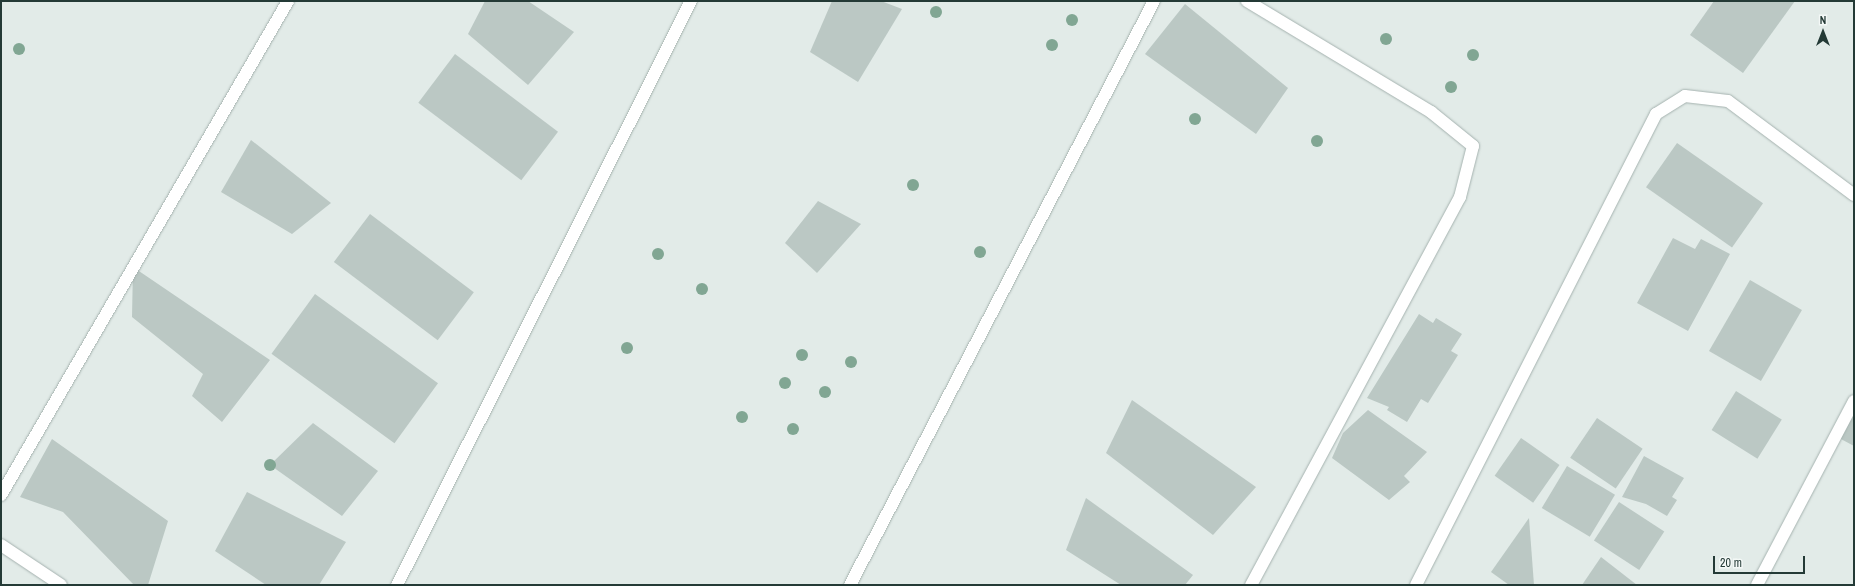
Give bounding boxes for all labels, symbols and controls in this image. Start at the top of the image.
north arrow [1803,12,1843,52]
text: N [1820,13,1826,27]
scale bar [1715,548,1807,574]
text: 20 m [1720,555,1742,571]

